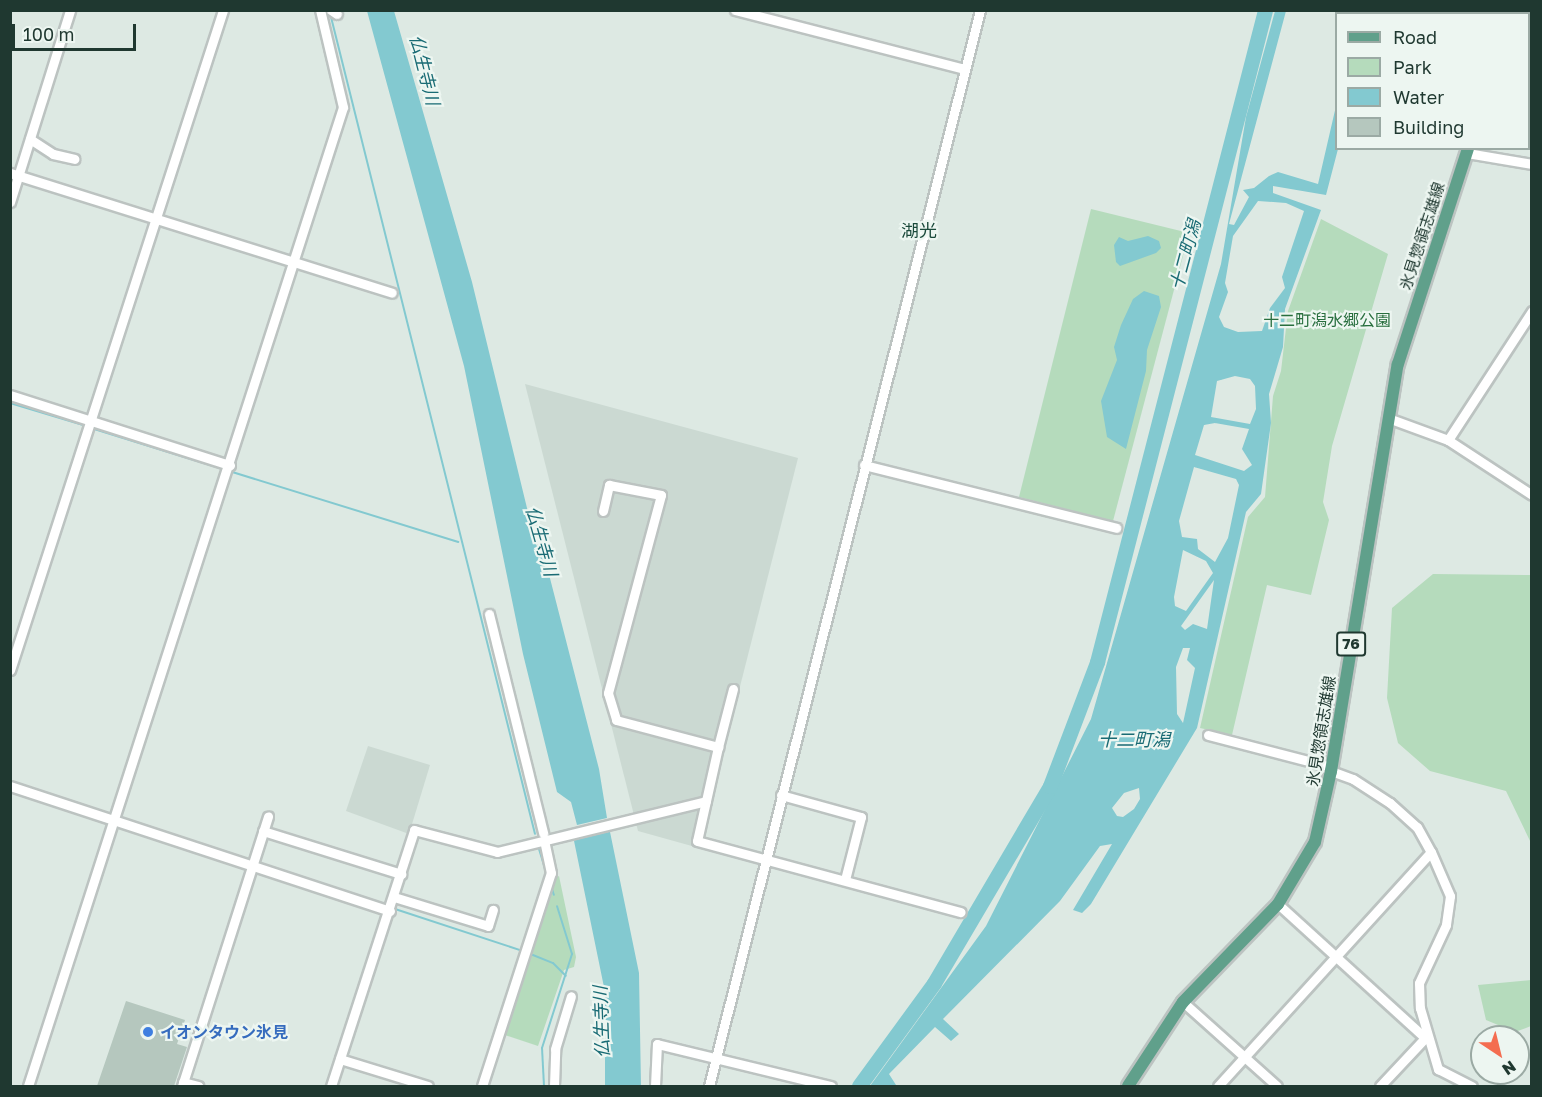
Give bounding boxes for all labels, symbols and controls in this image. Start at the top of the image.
scale bar [15,12,140,50]
legend [1335,12,1530,150]
text: 100 m [23,23,74,45]
text: Road [1393,26,1437,48]
water label: 仏生寺川 [406,32,444,108]
text: Park [1393,56,1432,78]
text: Water [1393,86,1444,108]
text: Building [1393,116,1464,138]
street label: 氷見惣領志雄線 [1396,180,1448,292]
water label: 十二町潟 [1165,217,1205,293]
district label: 湖光 [901,219,937,241]
park label: 十二町潟水郷公園 [1263,310,1391,330]
water label: 仏生寺川 [522,503,562,579]
road number: 76 [1336,632,1366,656]
street label: 氷見惣領志雄線 [1303,674,1339,788]
water label: 十二町潟 [1098,728,1170,750]
water label: 仏生寺川 [589,986,613,1058]
place label: イオンタウン氷見 [160,1022,288,1042]
marker: イオンタウン氷見 [141,1025,155,1039]
north arrow [1470,1025,1530,1085]
text: N [1498,1056,1520,1080]

